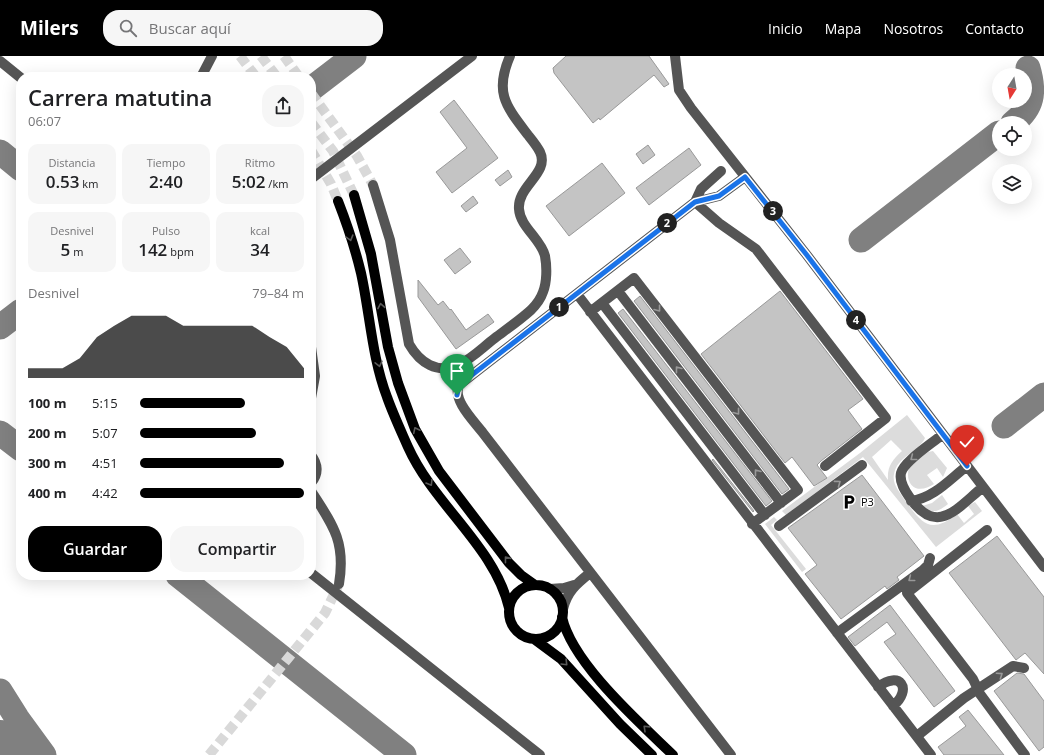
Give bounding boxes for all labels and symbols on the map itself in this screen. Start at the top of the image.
north arrow [992,68,1032,108]
pin: 3 [763,201,783,221]
pin: 2 [657,213,677,233]
one-way arrow [346,234,354,241]
pin: 1 [549,297,569,317]
one-way arrow [377,303,385,309]
one-way arrow [653,305,660,312]
pin: 4 [846,310,866,330]
pin [440,354,474,395]
one-way arrow [374,361,382,367]
one-way arrow [675,366,683,373]
one-way arrow [733,408,740,415]
pin [950,425,984,466]
one-way arrow [414,427,421,434]
one-way arrow [910,454,917,461]
one-way arrow [755,469,762,476]
one-way arrow [425,479,432,486]
one-way arrow [833,481,840,488]
parking icon: P3 [840,493,858,511]
place label: P3 [861,494,874,509]
one-way arrow [504,557,511,564]
one-way arrow [909,575,916,582]
one-way arrow [560,658,568,666]
one-way arrow [996,673,1003,680]
one-way arrow [643,725,651,733]

